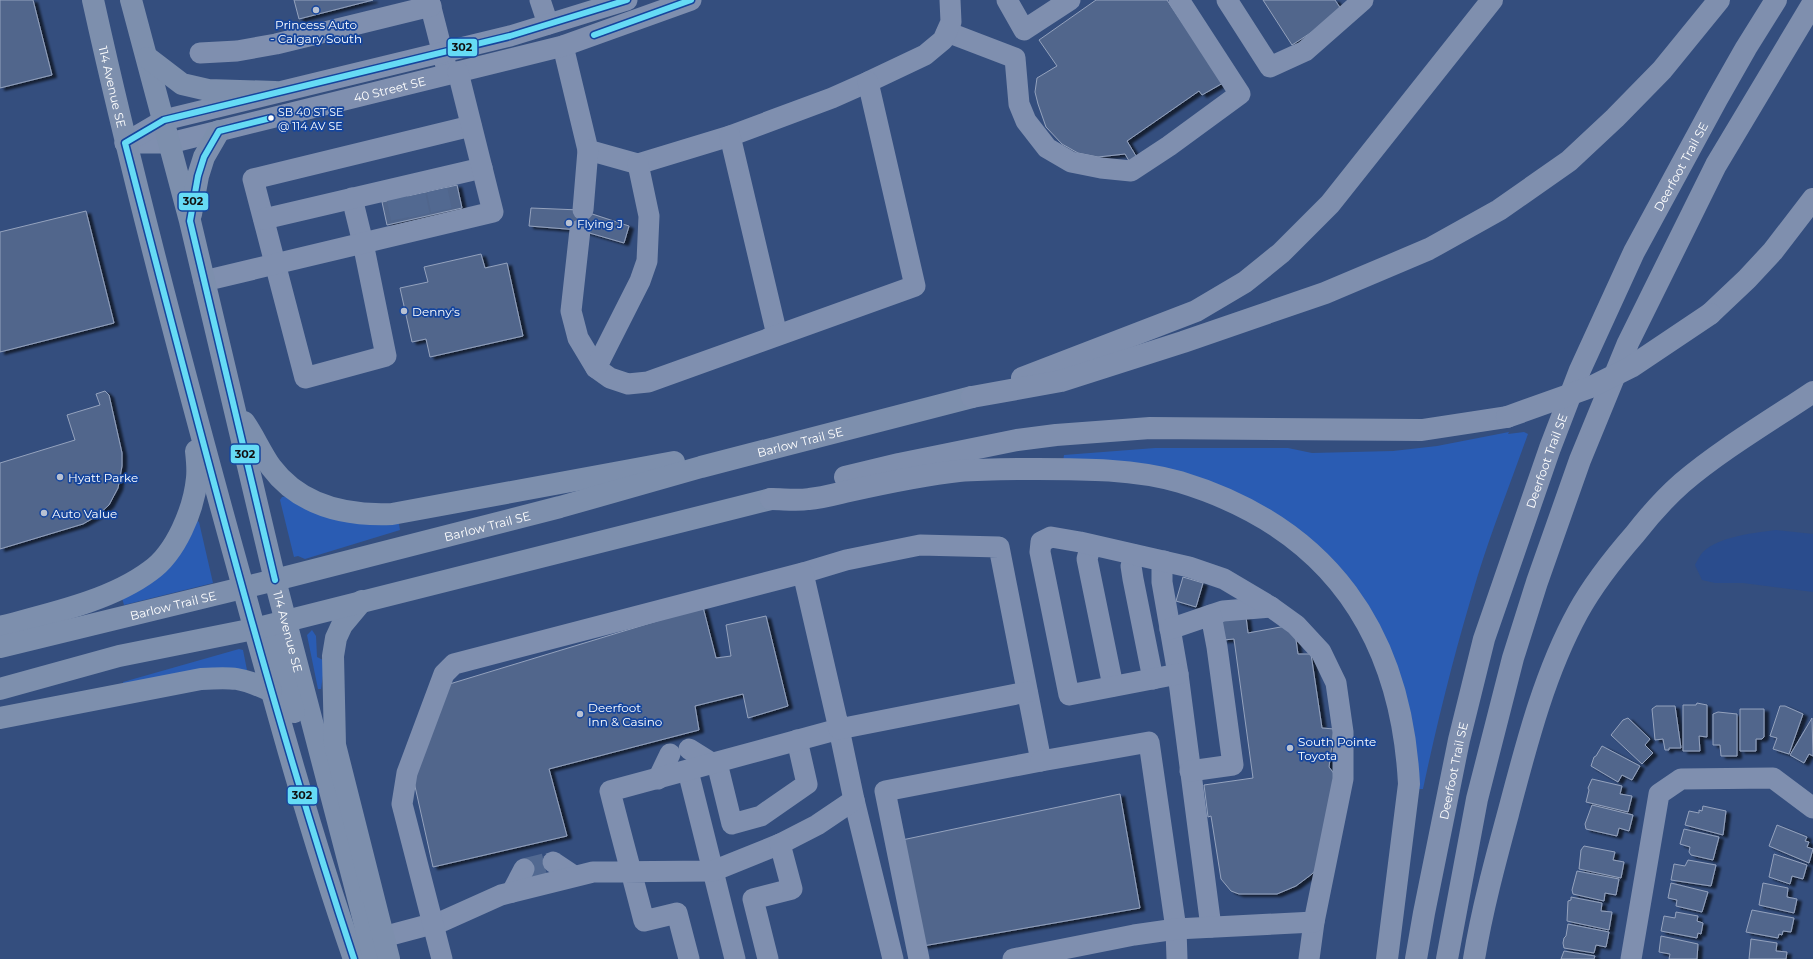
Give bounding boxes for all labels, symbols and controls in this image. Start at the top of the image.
marker: Princess Auto - Calgary South [311,5,321,15]
place label: Princess Auto - Calgary South [270,17,362,46]
line badge: 302 [447,38,478,57]
text: 302 [451,40,473,54]
street label: 114 Avenue SE [96,44,130,129]
street label: 40 Street SE [352,73,427,105]
place label: SB 40 ST SE @ 114 AV SE [278,105,343,133]
marker: SB 40 ST SE @ 114 AV SE [266,113,276,123]
street label: Deerfoot Trail SE [1650,119,1711,214]
line badge: 302 [178,192,209,211]
text: 302 [182,194,204,208]
place label: Flying J [577,216,623,231]
marker: Flying J [564,218,574,228]
place label: Denny's [412,304,460,319]
marker: Denny's [399,306,409,316]
street label: Deerfoot Trail SE [1522,411,1570,510]
street label: Barlow Trail SE [755,423,845,460]
line badge: 302 [230,444,260,464]
text: 302 [234,447,256,461]
place label: Hyatt Parke [68,470,138,485]
marker: Hyatt Parke [55,472,65,482]
place label: Auto Value [52,506,117,521]
street label: Barlow Trail SE [442,507,532,544]
marker: Auto Value [39,508,49,518]
street label: Barlow Trail SE [128,587,218,623]
street label: 114 Avenue SE [271,589,306,674]
place label: Deerfoot Inn & Casino [588,700,662,729]
marker: Deerfoot Inn & Casino [575,709,585,719]
street label: Deerfoot Trail SE [1436,720,1471,821]
place label: South Pointe Toyota [1298,734,1376,763]
marker: South Pointe Toyota [1285,743,1295,753]
line badge: 302 [287,786,318,805]
text: 302 [291,788,313,802]

